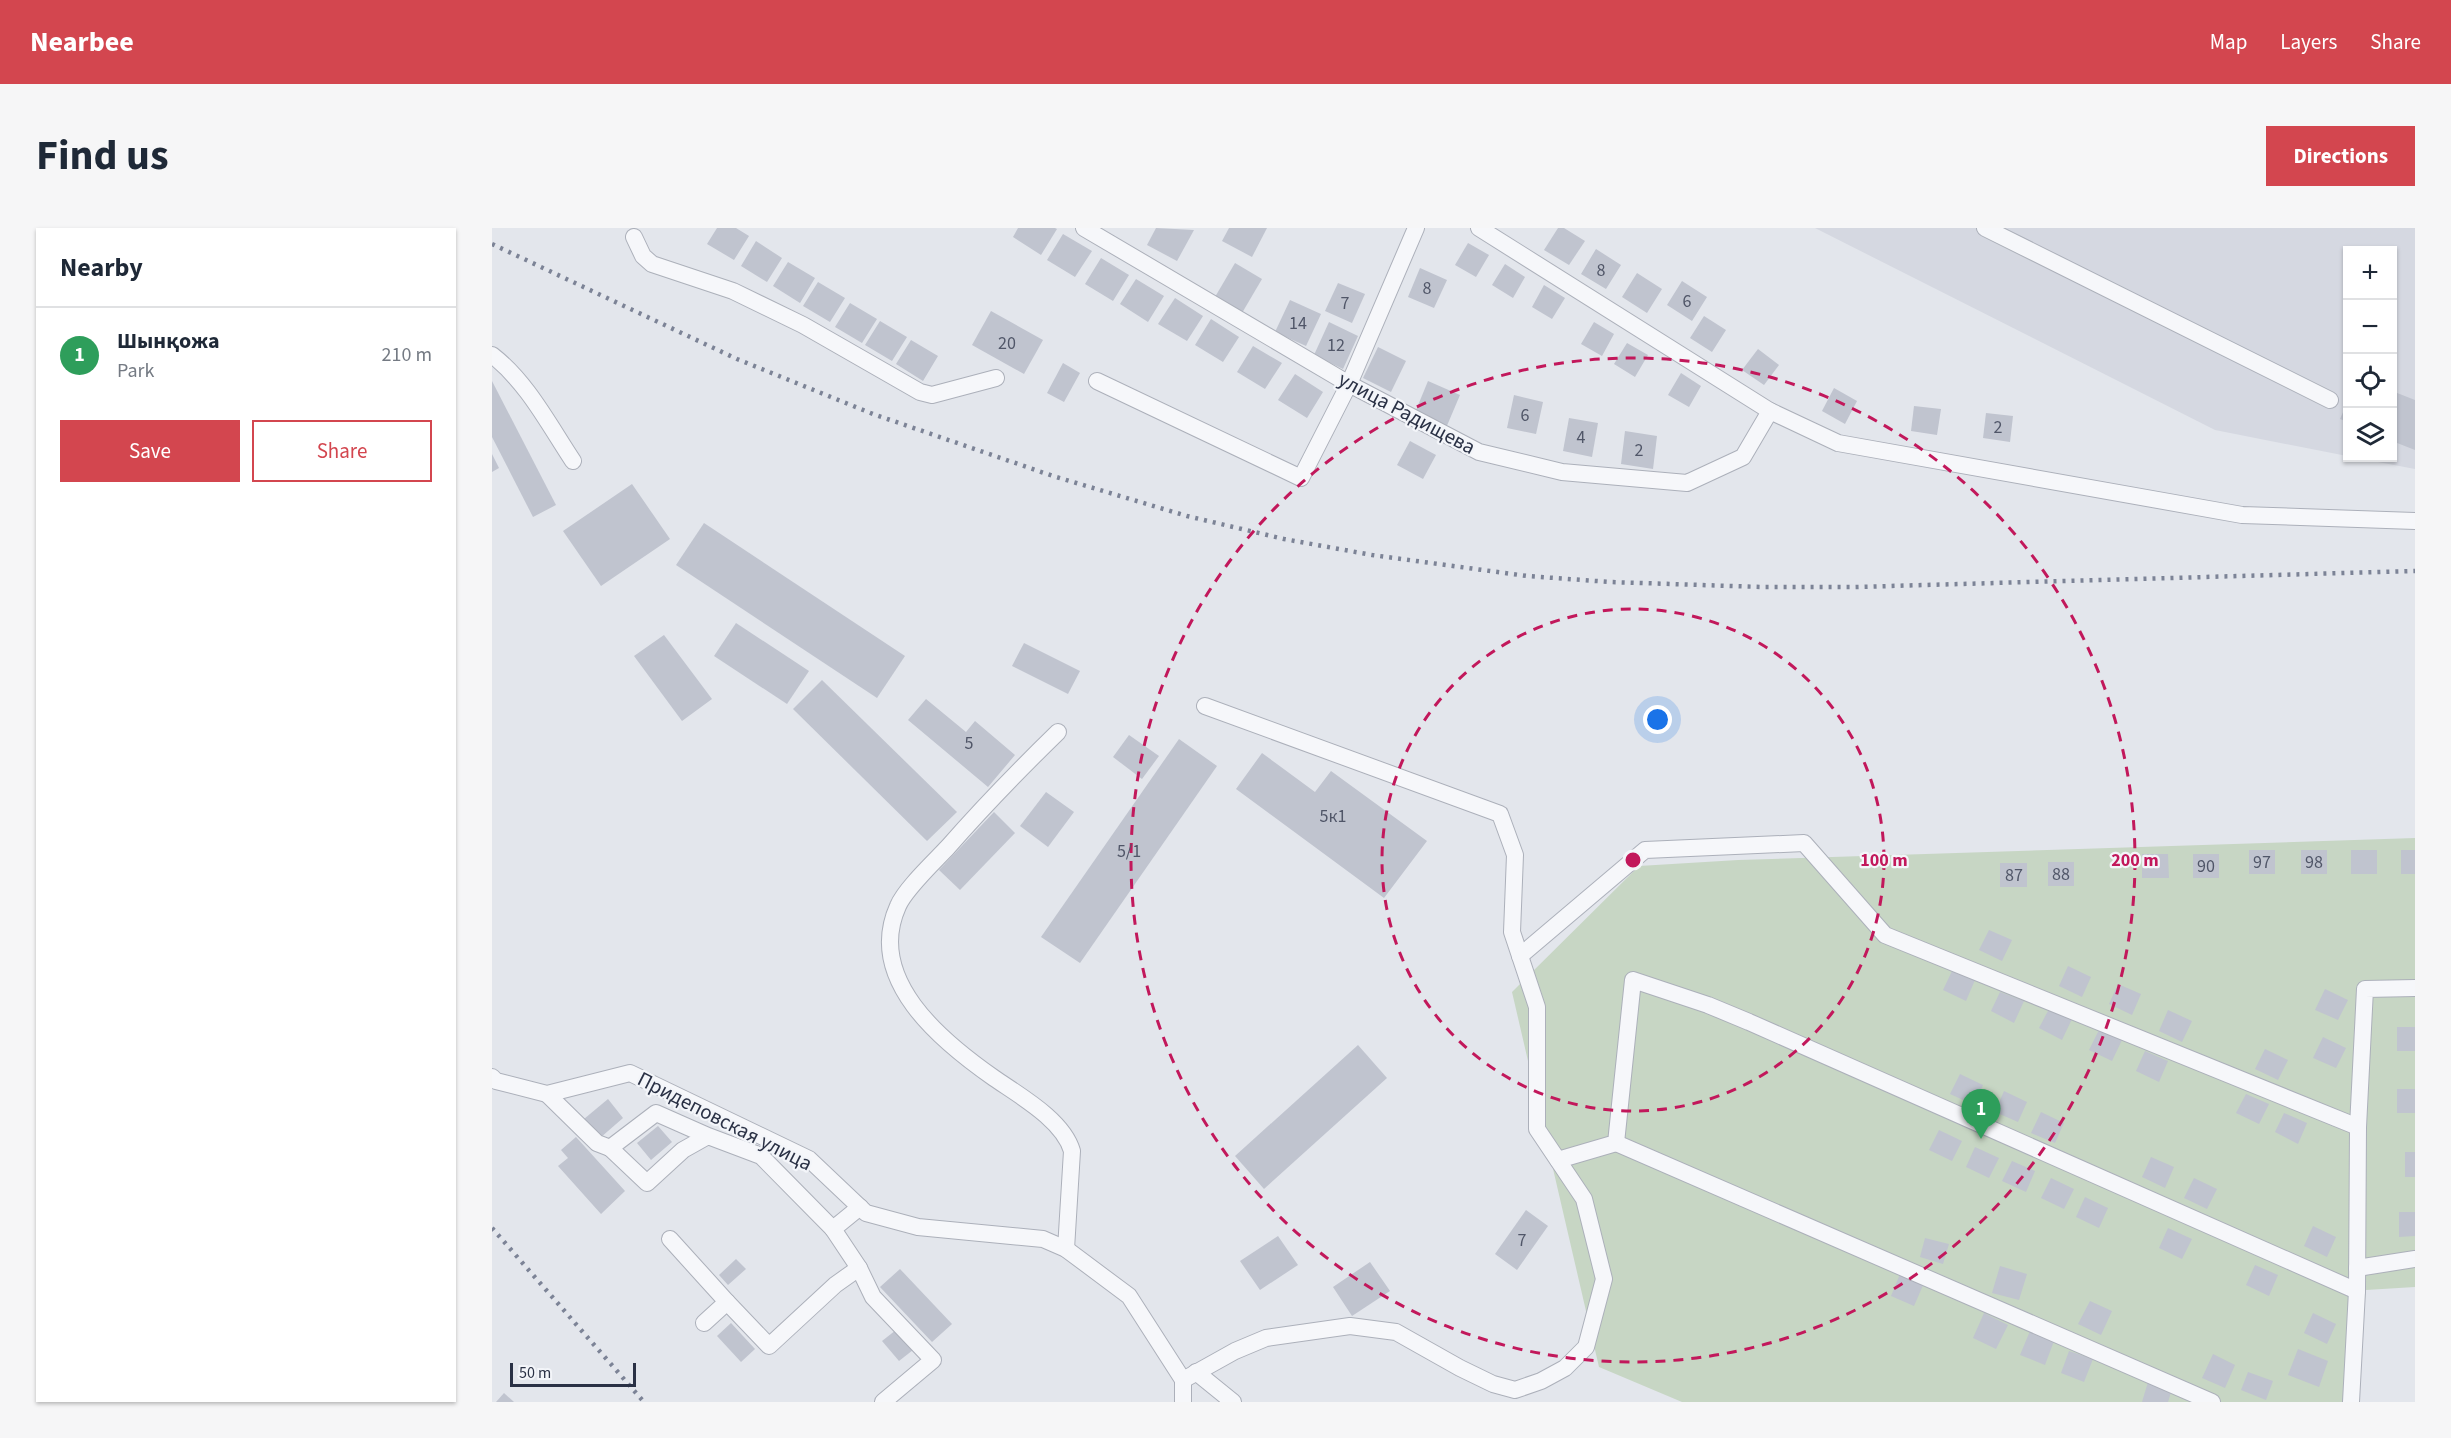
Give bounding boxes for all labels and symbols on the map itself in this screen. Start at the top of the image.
house number: 8 [1597,258,1606,283]
house number: 8 [1423,276,1432,301]
house number: 6 [1683,289,1692,314]
house number: 7 [1341,291,1350,316]
house number: 14 [1289,311,1307,336]
house number: 20 [998,331,1016,356]
house number: 12 [1327,333,1345,358]
street label: улица Радищева [1333,364,1481,462]
house number: 6 [1521,403,1530,428]
house number: 2 [1994,415,2003,440]
house number: 4 [1577,425,1586,450]
house number: 2 [1635,438,1644,463]
your location [1643,705,1672,734]
house number: 5 [965,731,974,756]
house number: 5к1 [1320,804,1346,829]
house number: 5/1 [1117,839,1141,864]
text: 100 m [1860,848,1908,873]
text: 200 m [2111,848,2159,873]
centre of rings [1623,850,1643,870]
house number: 97 [2253,850,2271,875]
house number: 98 [2305,850,2323,875]
house number: 90 [2197,854,2215,879]
house number: 88 [2052,862,2070,887]
house number: 87 [2005,863,2023,888]
street label: Придеповская улица [632,1064,818,1178]
pin: 1 [1962,1090,2000,1139]
house number: 7 [1518,1228,1527,1253]
scale bar [510,1360,636,1388]

